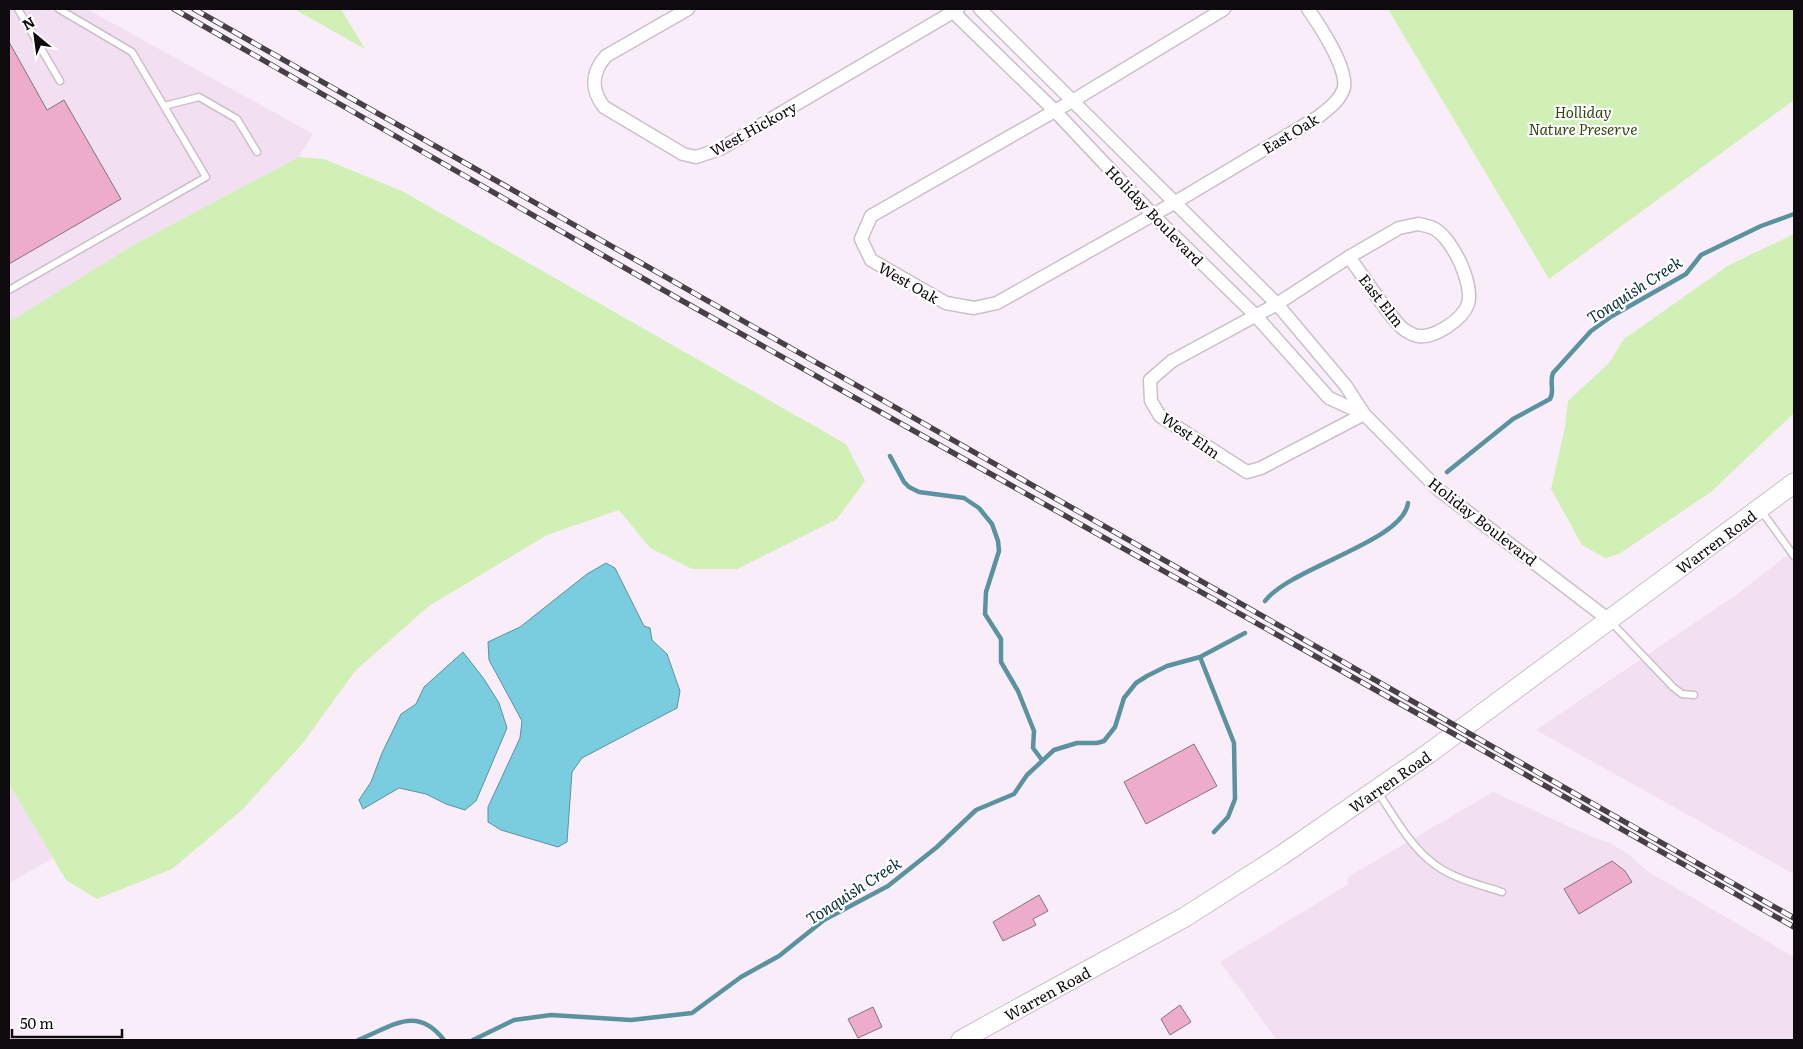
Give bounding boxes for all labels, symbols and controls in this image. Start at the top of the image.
north arrow [10,10,60,60]
text: N [18,11,38,34]
street label: West Hickory [705,94,801,161]
park label: Holliday Nature Preserve [1529,100,1637,140]
street label: East Oak [1258,107,1323,159]
street label: Holiday Boulevard [1101,159,1209,271]
water label: Tonquish Creek [1582,249,1686,329]
street label: West Oak [874,255,944,309]
street label: East Elm [1354,268,1410,332]
street label: West Elm [1157,406,1226,464]
street label: Holiday Boulevard [1424,471,1542,571]
street label: Warren Road [1670,504,1761,579]
street label: Warren Road [1343,744,1435,817]
water label: Tonquish Creek [801,850,905,930]
street label: Warren Road [1000,960,1094,1026]
scale bar [12,1006,122,1038]
text: 50 m [20,1011,54,1034]

